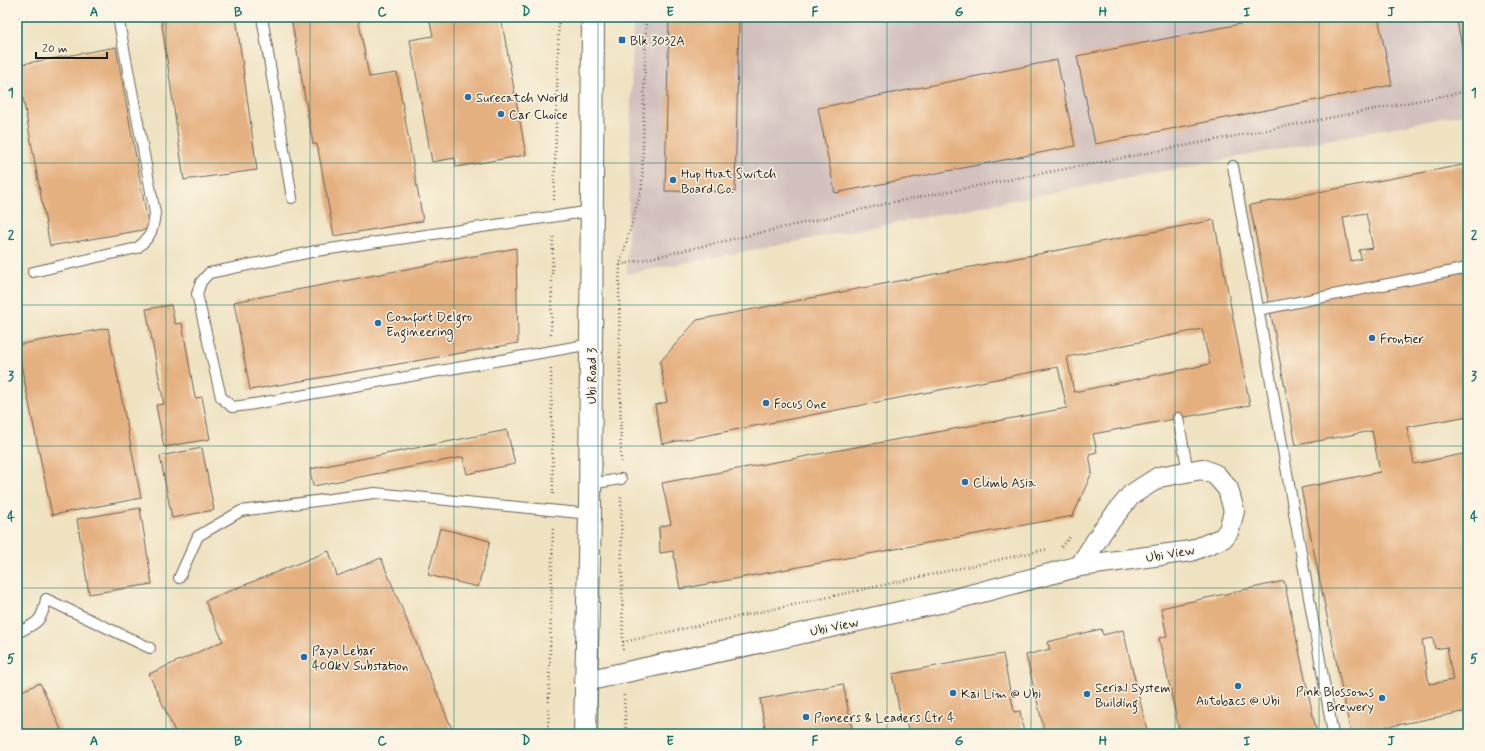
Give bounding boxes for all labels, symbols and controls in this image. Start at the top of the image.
text: A [90,4,98,21]
text: B [234,4,243,21]
text: C [377,4,387,21]
text: D [522,4,531,21]
text: E [666,4,674,21]
text: F [812,4,819,21]
text: G [955,4,964,21]
text: H [1099,4,1108,21]
text: I [1244,4,1251,21]
text: J [1387,4,1395,21]
place label: Blk 3032A [630,33,685,50]
scale bar [36,34,107,60]
marker: Blk 3032A [617,35,627,45]
text: 20 m [42,41,68,57]
text: 1 [8,85,14,102]
text: 1 [1471,85,1477,102]
place label: Surecatch World [476,90,568,107]
marker: Surecatch World [463,92,473,102]
place label: Car Choice [509,107,568,124]
marker: Car Choice [496,109,506,119]
place label: Hup Huat Switch Board Co. [681,166,776,198]
marker: Hup Huat Switch Board Co. [668,175,678,185]
text: 2 [8,227,15,244]
text: 2 [1471,227,1478,244]
place label: Comfort Delgro Engineering [386,309,472,343]
marker: Comfort Delgro Engineering [373,318,383,328]
place label: Frontier [1380,331,1425,348]
marker: Frontier [1367,333,1377,343]
street label: Ubi Road 3 [584,348,601,404]
text: 3 [8,368,14,385]
text: 3 [1471,368,1477,385]
place label: Focus One [774,396,827,413]
marker: Focus One [761,398,771,408]
place label: Climb Asia [973,475,1036,492]
marker: Climb Asia [960,477,970,487]
text: 4 [7,509,15,526]
text: 4 [1470,509,1478,526]
street label: Ubi View [1144,542,1196,567]
street label: Ubi View [808,614,860,641]
place label: Paya Lebar 400kV Substation [312,643,408,675]
text: 5 [7,651,15,668]
text: 5 [1470,651,1478,668]
marker: Paya Lebar 400kV Substation [299,652,309,662]
place label: Serial System Building [1095,680,1170,714]
marker: Autobacs @ Ubi [1233,681,1243,691]
place label: Pink Blossoms Brewery [1296,684,1374,716]
place label: Kai Lim @ Ubi [961,686,1041,703]
marker: Kai Lim @ Ubi [948,688,958,698]
marker: Serial System Building [1082,689,1092,699]
place label: Autobacs @ Ubi [1196,693,1280,710]
marker: Pink Blossoms Brewery [1377,693,1387,703]
place label: Pioneers & Leaders Ctr 4 [814,710,955,727]
marker: Pioneers & Leaders Ctr 4 [801,712,811,722]
text: A [90,733,98,750]
text: B [234,733,243,750]
text: C [377,733,387,750]
text: D [522,733,531,750]
text: E [666,733,674,750]
text: F [812,733,819,750]
text: G [955,733,964,750]
text: H [1099,733,1108,750]
text: I [1244,733,1251,750]
text: J [1387,733,1395,750]

